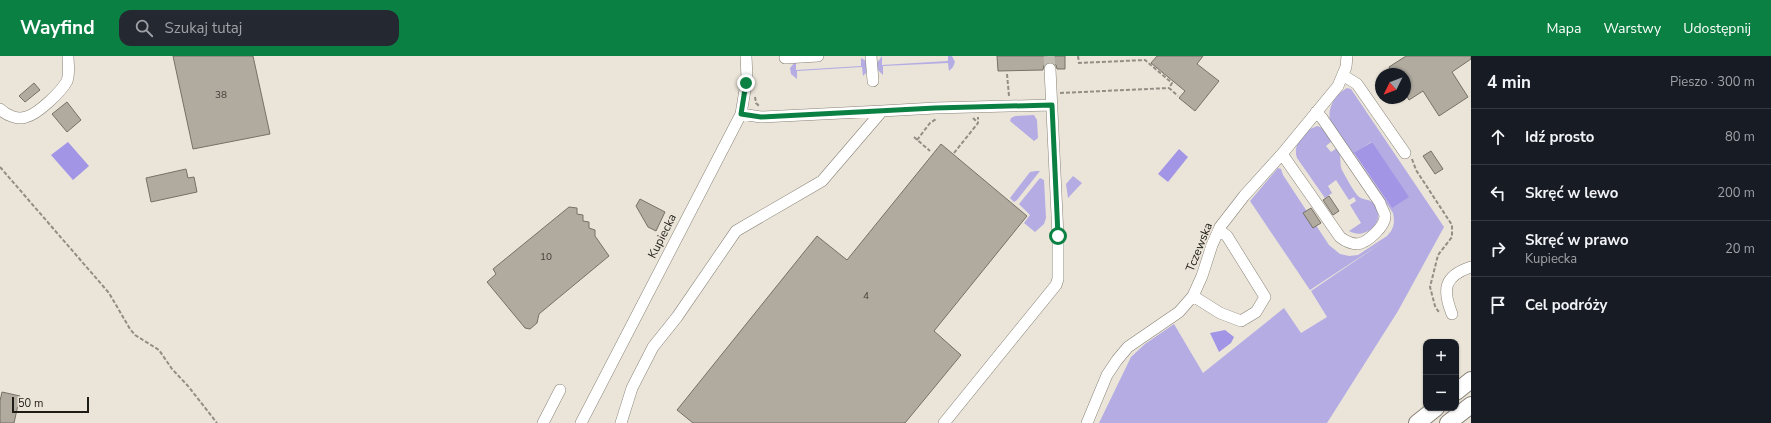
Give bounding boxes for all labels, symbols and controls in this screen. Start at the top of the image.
search box [119,10,399,46]
text: Wayfind [20,15,95,41]
icon: search [133,17,155,39]
text: Szukaj tutaj [165,18,242,38]
text: Mapa [1546,19,1581,38]
text: Warstwy [1603,19,1661,38]
text: Udostępnij [1683,19,1751,38]
north arrow [1375,68,1411,104]
text: 4 min [1487,71,1531,94]
text: Pieszo · 300 m [1670,73,1755,91]
route end [737,74,755,92]
house number: 38 [215,88,227,102]
icon: ahead [1487,126,1509,148]
text: Idź prosto [1525,127,1594,147]
text: 80 m [1725,128,1755,146]
icon: left [1487,182,1509,204]
text: Skręć w lewo [1525,183,1618,203]
text: 200 m [1717,184,1755,202]
street label: Kupiecka [644,211,680,261]
street label: Tczewska [1182,220,1216,274]
route start [1049,227,1067,245]
text: Skręć w prawo [1525,230,1629,250]
icon: right [1487,238,1509,260]
text: 20 m [1725,240,1755,258]
house number: 10 [540,250,552,264]
text: Kupiecka [1525,250,1577,268]
house number: 4 [863,289,869,303]
icon: arrive [1487,294,1509,316]
text: Cel podróży [1525,295,1607,315]
map controls [1423,339,1459,411]
button: + [1423,339,1459,375]
button: − [1423,375,1459,411]
scale bar [12,395,89,414]
text: 50 m [18,396,43,411]

